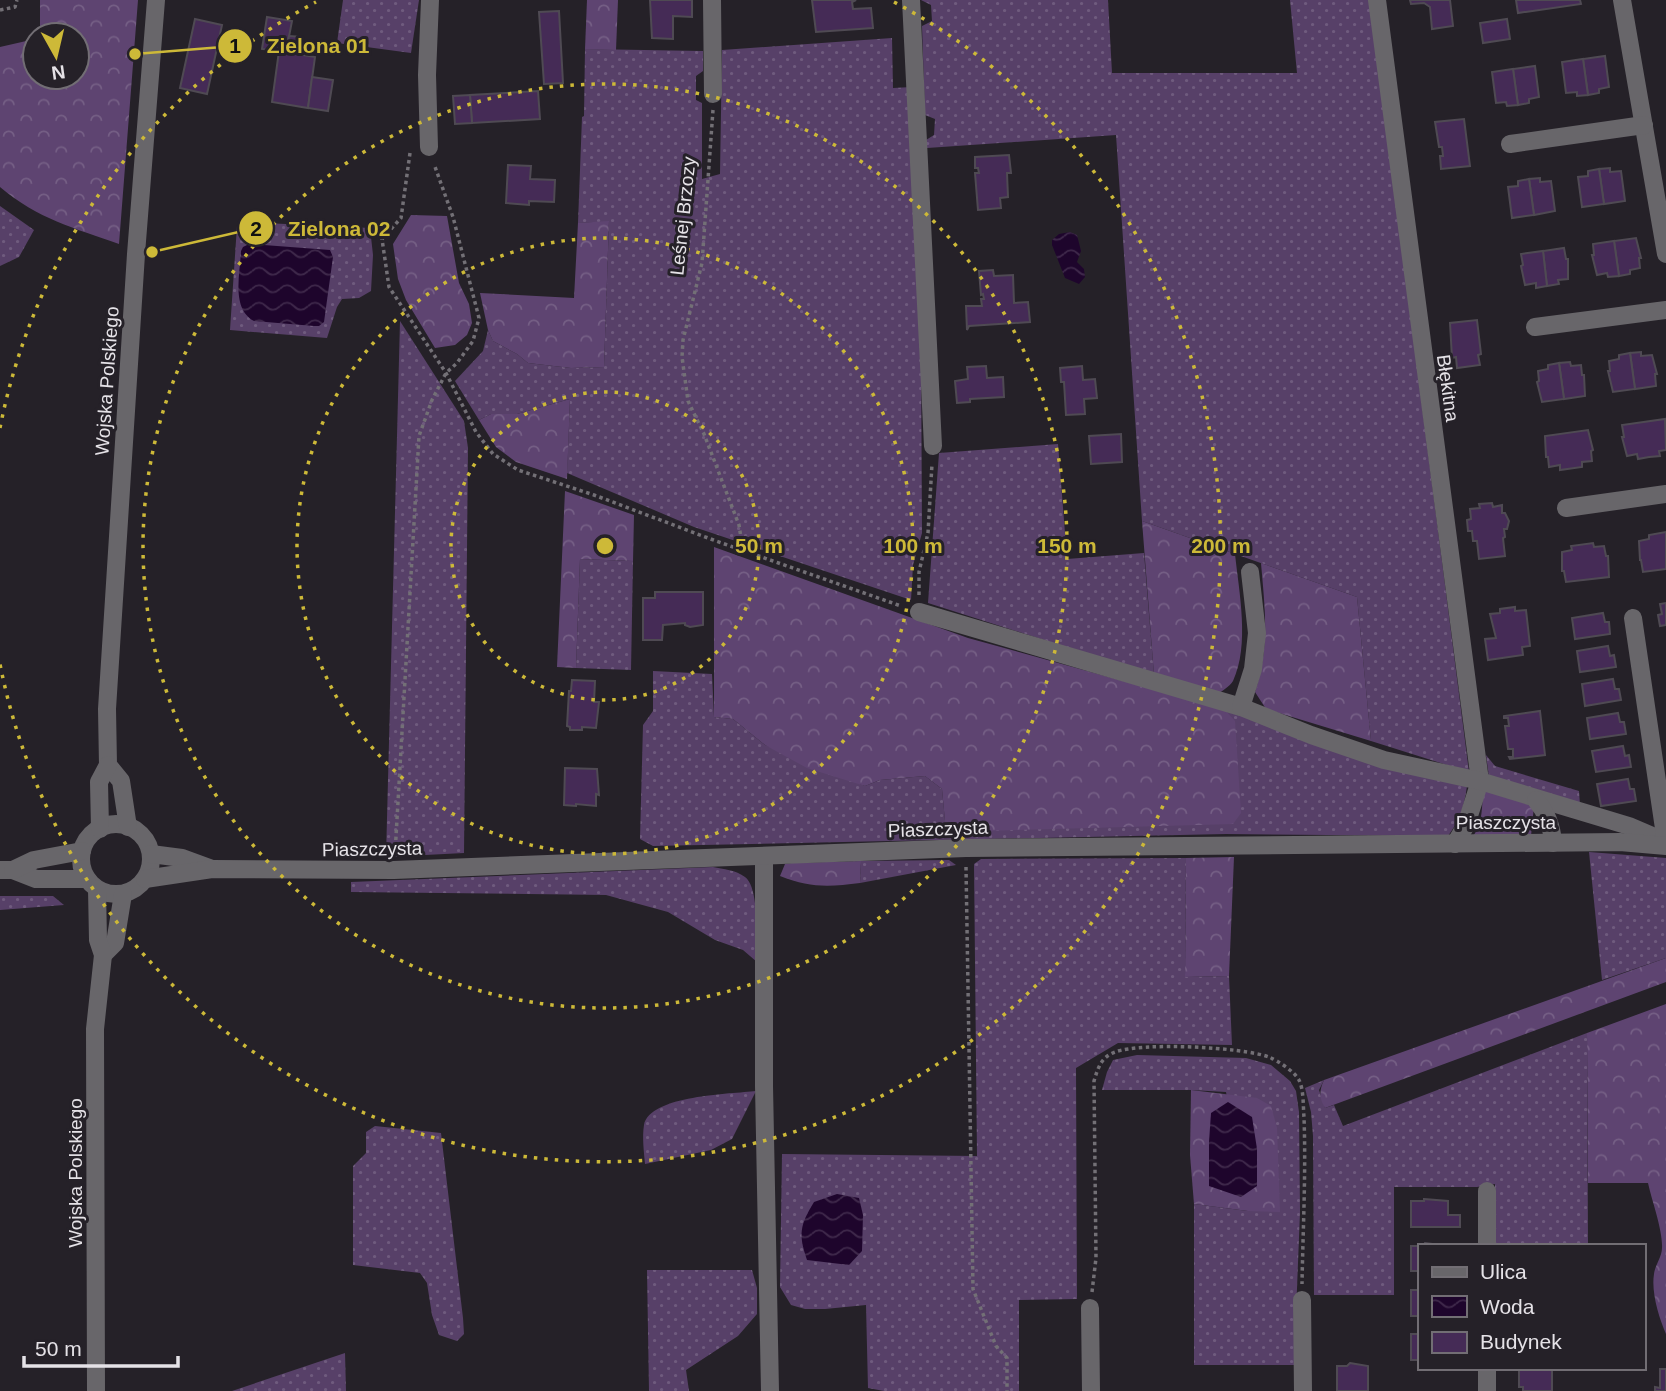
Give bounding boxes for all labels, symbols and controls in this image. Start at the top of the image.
north arrow [21,21,91,91]
callout: Zielona 01 [217,25,383,67]
text: 1 [229,34,241,57]
text: Zielona 01 [267,34,370,57]
text: N [50,61,67,84]
street label: Leśnej Brzozy [666,155,700,276]
callout: Zielona 02 [238,207,404,249]
text: 2 [250,217,262,240]
text: Zielona 02 [288,217,390,240]
street label: Wojska Polskiego [91,306,123,456]
street label: Błękitna [1433,353,1463,423]
centre of rings [593,534,617,558]
text: 50 m [735,534,783,557]
text: 100 m [883,534,943,557]
text: 150 m [1037,534,1097,557]
text: 200 m [1191,534,1251,557]
street label: Piaszczysta [1456,812,1557,833]
street label: Piaszczysta [888,817,989,841]
street label: Piaszczysta [322,838,423,860]
street label: Wojska Polskiego [65,1098,86,1248]
legend [1418,1244,1645,1370]
text: Ulica [1480,1260,1527,1283]
text: Woda [1480,1295,1535,1318]
scale bar [24,1324,178,1368]
text: Budynek [1480,1330,1562,1353]
text: 50 m [35,1337,82,1360]

